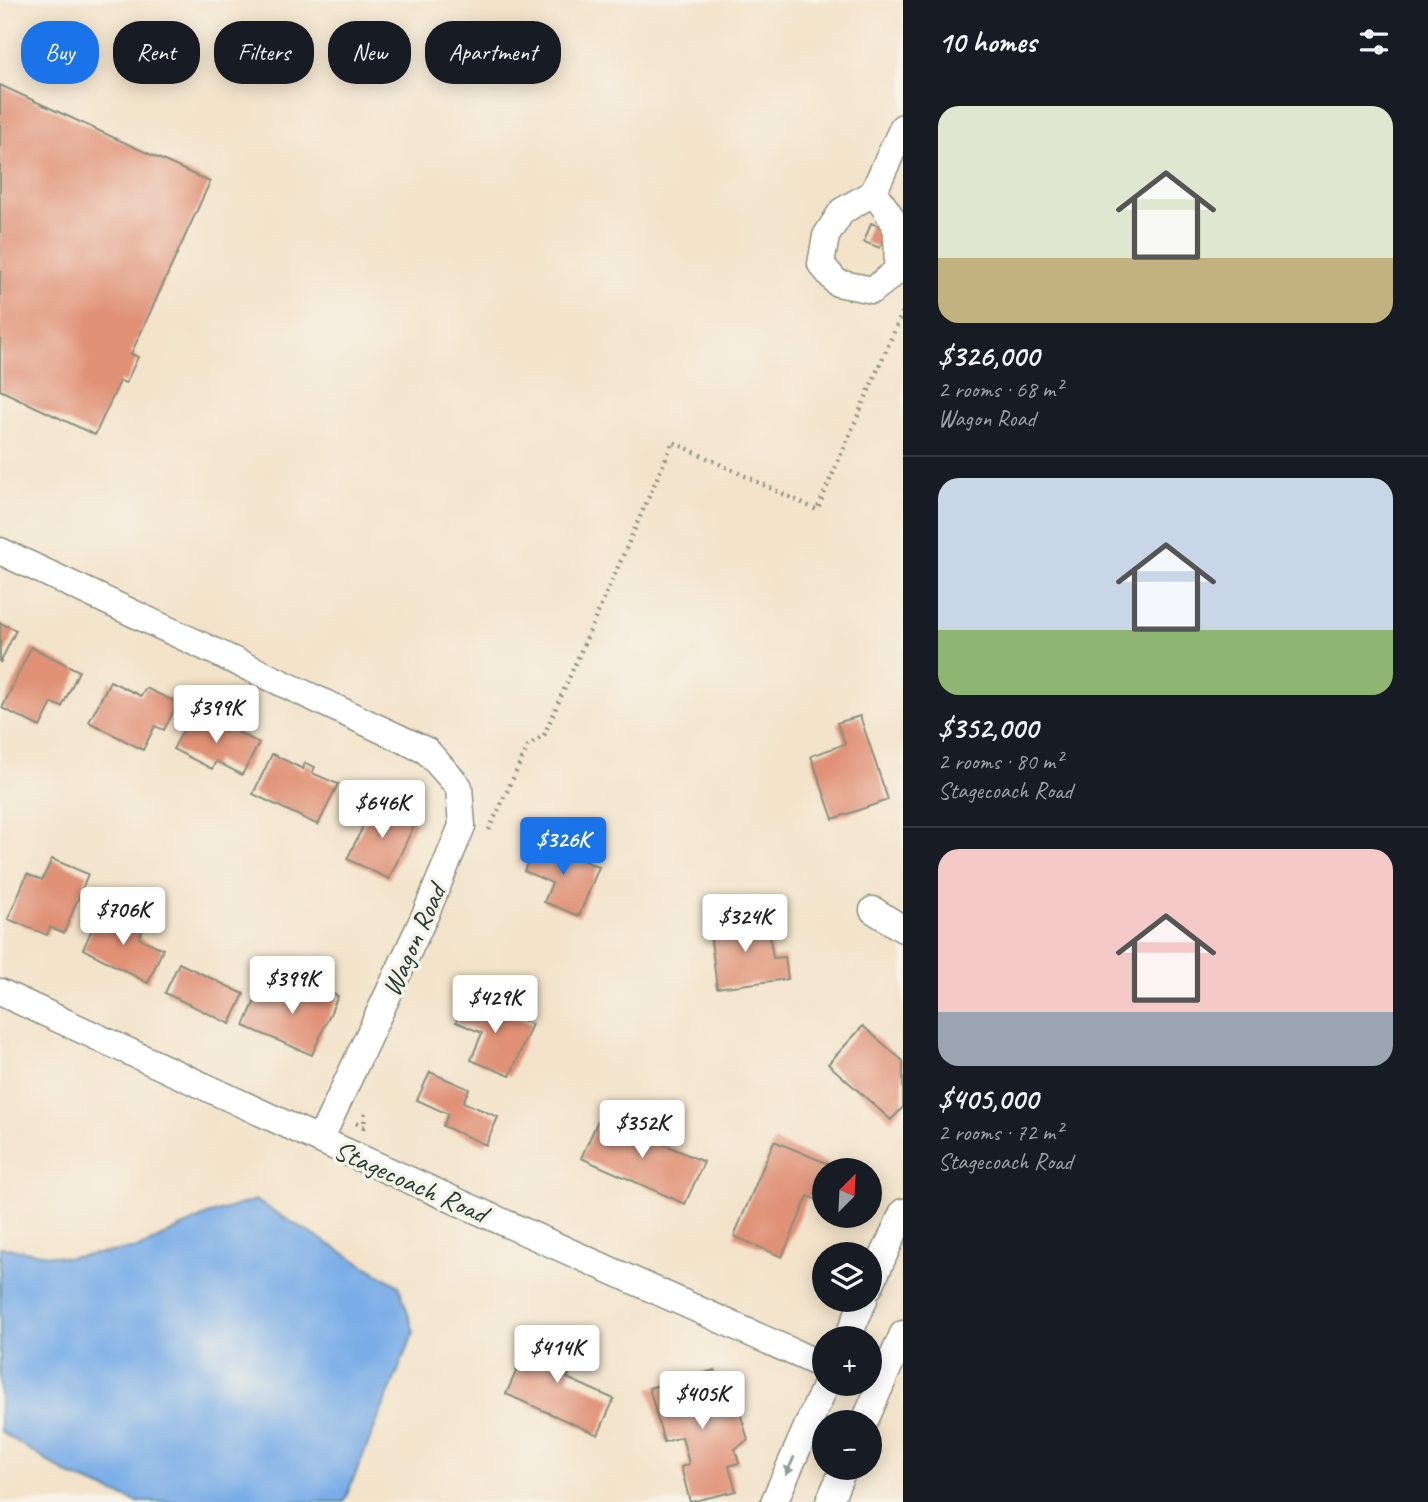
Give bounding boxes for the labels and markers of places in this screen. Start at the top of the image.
pin: $399K [167,686,265,745]
pin: $646K [333,780,431,840]
pin: $326K [514,818,612,877]
pin: $706K [74,888,172,947]
pin: $324K [696,894,794,954]
pin: $399K [243,956,341,1016]
pin: $429K [446,976,544,1035]
pin: $352K [593,1100,691,1160]
pin: $414K [508,1326,606,1385]
pin: $405K [653,1372,751,1431]

